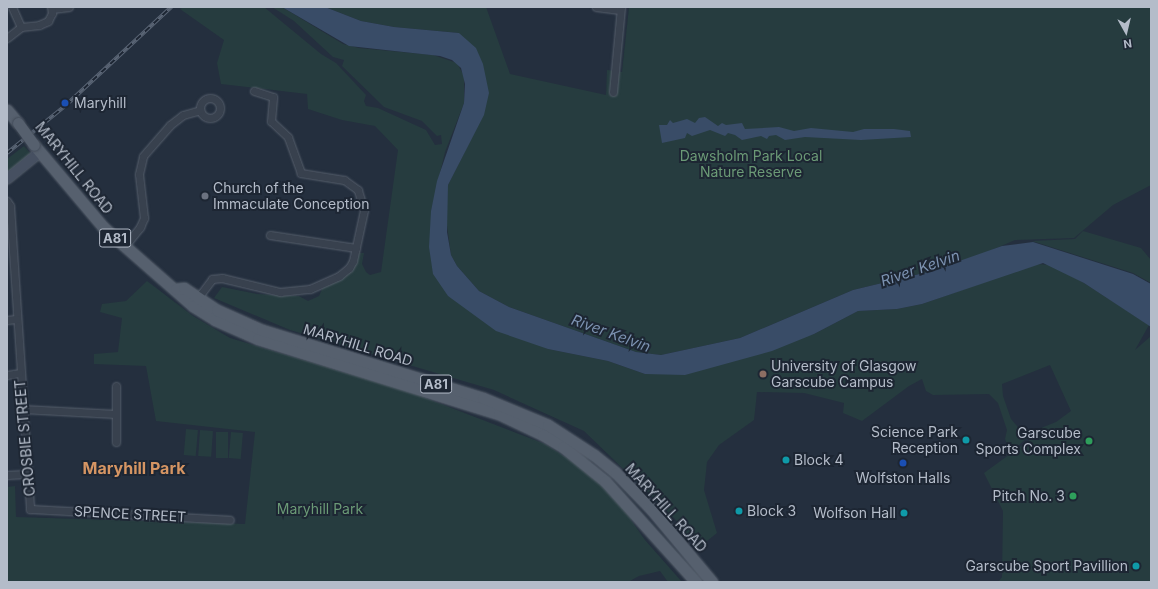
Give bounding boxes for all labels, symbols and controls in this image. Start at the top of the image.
north arrow [1106,12,1146,52]
text: N [1123,36,1133,51]
place label: Maryhill [74,95,126,111]
marker: Maryhill [59,97,71,109]
street label: MARYHILL ROAD [32,119,116,217]
park label: Dawsholm Park Local Nature Reserve [680,148,822,180]
place label: Church of the Immaculate Conception [213,180,369,212]
marker: Church of the Immaculate Conception [200,191,210,201]
road number: A81 [99,227,131,249]
water label: River Kelvin [878,246,962,290]
water label: River Kelvin [569,310,653,356]
street label: MARYHILL ROAD [301,320,415,370]
place label: University of Glasgow Garscube Campus [771,358,916,390]
marker: University of Glasgow Garscube Campus [758,369,768,379]
road number: A81 [420,373,452,395]
street label: CROSBIE STREET [12,379,38,497]
place label: Science Park Reception [871,424,958,456]
place label: Garscube Sports Complex [975,425,1081,458]
marker: Science Park Reception [961,435,971,445]
marker: Garscube Sports Complex [1084,436,1094,446]
place label: Block 4 [794,452,844,468]
marker: Block 4 [781,455,791,465]
district label: Maryhill Park [83,458,185,478]
marker: Wolfston Halls [898,458,908,468]
street label: MARYHILL ROAD [622,460,710,556]
place label: Wolfston Halls [856,470,950,486]
place label: Pitch No. 3 [992,488,1065,504]
marker: Pitch No. 3 [1068,491,1078,501]
park label: Maryhill Park [277,501,363,517]
street label: SPENCE STREET [73,503,187,525]
place label: Block 3 [747,503,796,519]
place label: Wolfson Hall [813,505,896,521]
marker: Block 3 [734,506,744,516]
marker: Wolfson Hall [899,508,909,518]
place label: Garscube Sport Pavillion [965,558,1128,574]
marker: Garscube Sport Pavillion [1131,561,1141,571]

